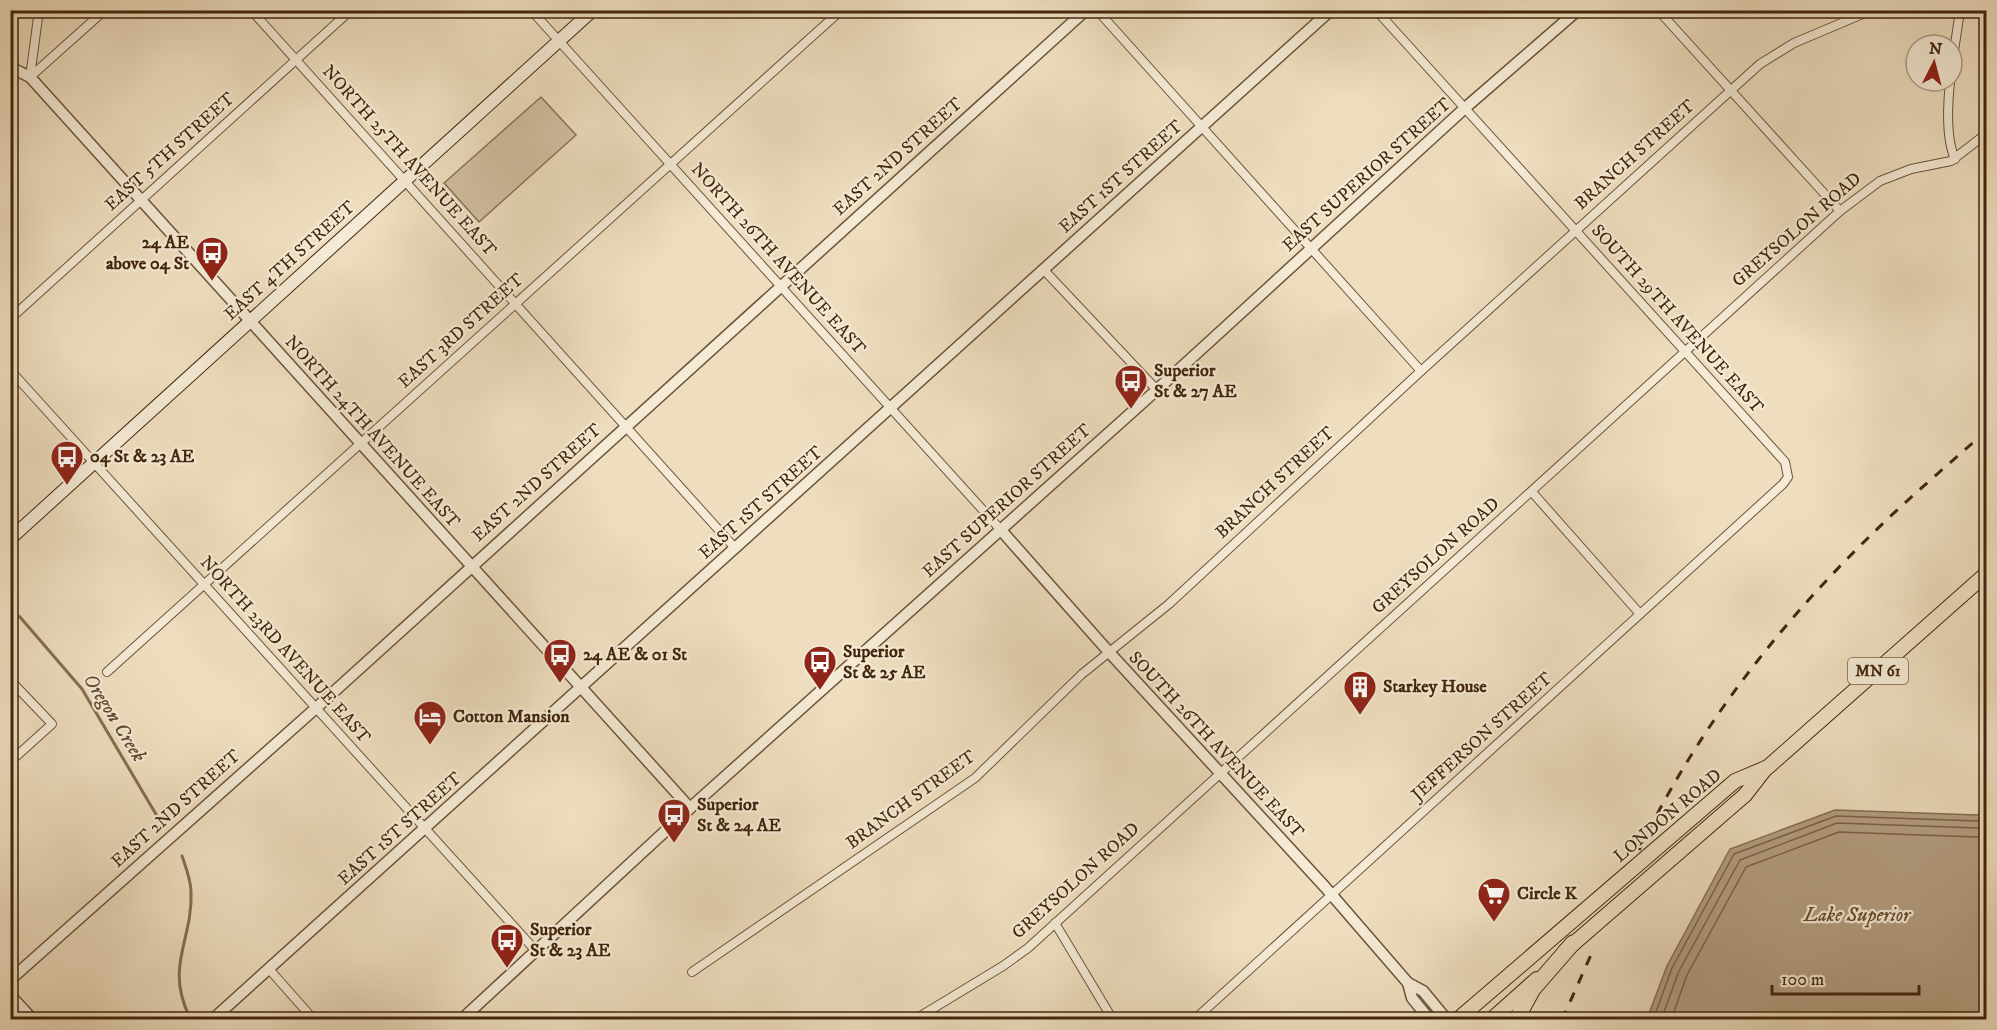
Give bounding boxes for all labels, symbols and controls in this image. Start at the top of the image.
north arrow [1904,33,1964,93]
text: N [1928,38,1943,60]
street label: NORTH 25TH AVENUE EAST [317,61,501,261]
street label: EAST 5TH STREET [101,88,240,216]
street label: EAST 2ND STREET [829,93,967,221]
street label: EAST SUPERIOR STREET [1278,93,1456,257]
street label: BRANCH STREET [1570,95,1700,215]
street label: EAST 1ST STREET [1055,115,1188,238]
street label: NORTH 26TH AVENUE EAST [686,159,870,360]
street label: GREYSOLON ROAD [1728,168,1866,292]
street label: EAST 4TH STREET [220,196,360,325]
street label: SOUTH 29TH AVENUE EAST [1586,220,1768,418]
place label: 24 AE above 04 St [106,232,189,275]
bus stop icon: 24 AE above 04 St [194,235,230,282]
street label: EAST 3RD STREET [394,269,529,393]
street label: NORTH 24TH AVENUE EAST [280,331,464,533]
place label: Superior St & 27 AE [1154,360,1237,403]
bus stop icon: Superior St & 27 AE [1113,363,1149,410]
street label: EAST 2ND STREET [468,419,606,547]
street label: EAST SUPERIOR STREET [918,419,1096,583]
street label: BRANCH STREET [1211,422,1339,544]
bus stop icon: 04 St & 23 AE [49,439,85,486]
street label: EAST 1ST STREET [695,441,828,564]
place label: 04 St & 23 AE [90,446,195,468]
street label: GREYSOLON ROAD [1368,493,1504,619]
street label: NORTH 23RD AVENUE EAST [195,552,375,748]
bus stop icon: 24 AE & 01 St [542,637,578,684]
place label: Superior St & 25 AE [843,641,926,684]
place label: 24 AE & 01 St [583,644,687,666]
bus stop icon: Superior St & 25 AE [802,644,838,691]
street label: SOUTH 26TH AVENUE EAST [1124,647,1309,843]
road number: MN 61 [1848,658,1908,684]
street label: JEFFERSON STREET [1406,668,1557,807]
water label: Oregon Creek [77,669,151,767]
building icon: Starkey House [1342,669,1378,716]
place label: Starkey House [1383,676,1487,698]
hotel icon: Cotton Mansion [412,699,448,746]
place label: Cotton Mansion [453,706,570,728]
street label: EAST 2ND STREET [107,745,245,873]
street label: BRANCH STREET [842,746,980,854]
street label: LONDON ROAD [1610,764,1726,868]
street label: EAST 1ST STREET [334,767,467,890]
place label: Superior St & 24 AE [697,794,781,837]
bus stop icon: Superior St & 24 AE [656,797,692,844]
street label: GREYSOLON ROAD [1008,818,1144,944]
supermarket icon: Circle K [1476,876,1512,923]
place label: Circle K [1517,883,1578,905]
water label: Lake Superior [1803,903,1912,928]
place label: Superior St & 23 AE [530,919,611,962]
bus stop icon: Superior St & 23 AE [489,922,525,969]
scale bar [1772,958,1919,996]
text: 100 m [1781,969,1824,991]

